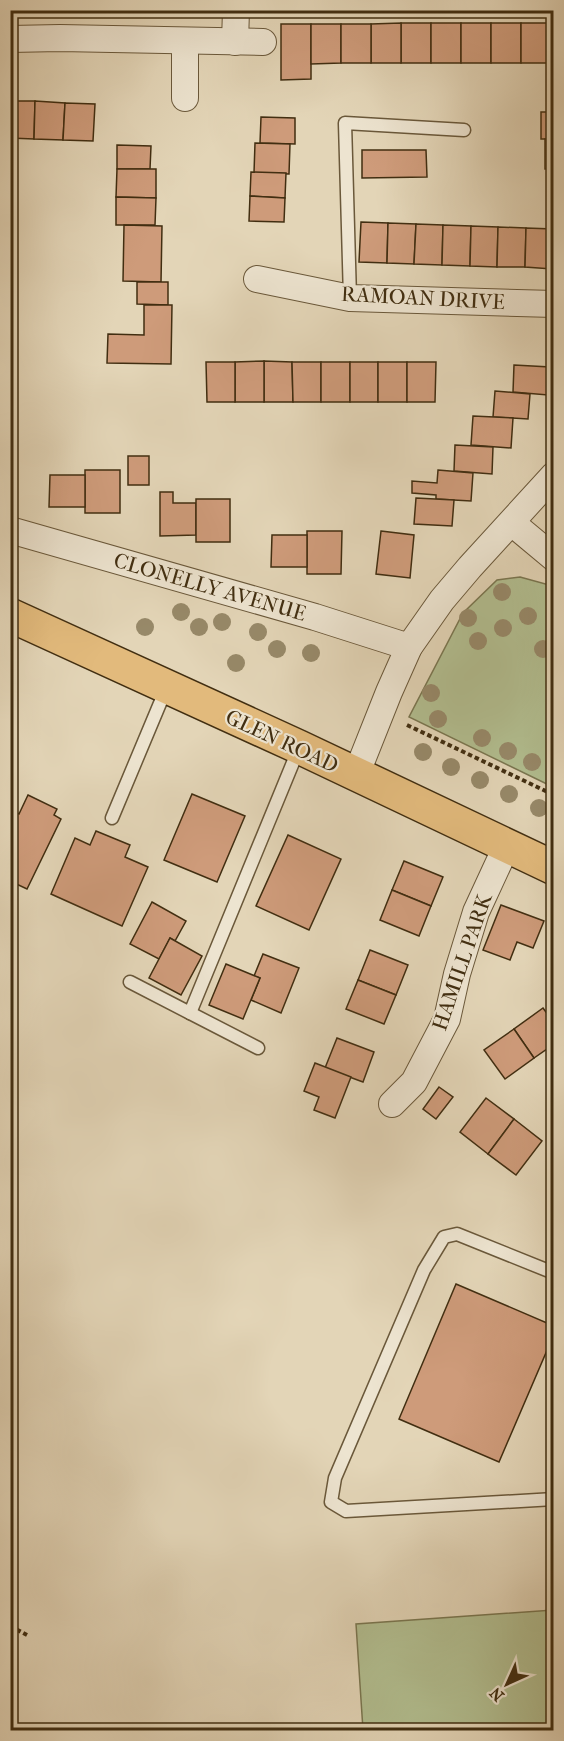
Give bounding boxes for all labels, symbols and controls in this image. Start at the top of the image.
street label: RAMOAN DRIVE [341,282,506,314]
street label: CLONELLY AVENUE [111,548,309,626]
street label: GLEN ROAD [222,704,342,778]
street label: HAMILL PARK [427,889,497,1034]
north arrow [477,1654,537,1714]
text: N [485,1683,508,1705]

